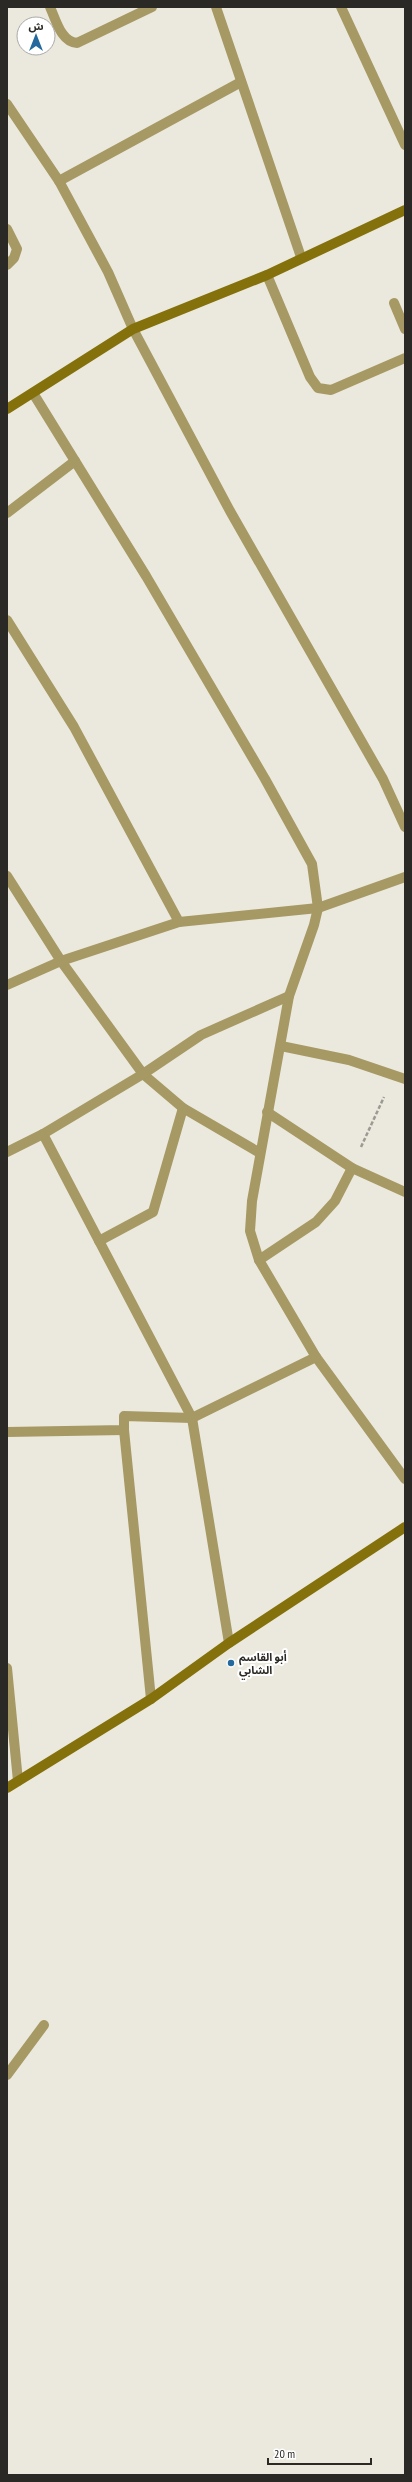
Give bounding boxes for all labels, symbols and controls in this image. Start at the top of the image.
north arrow [16,16,56,56]
text: ش [28,19,44,33]
place label: أبو القاسم الشابي [239,1650,287,1680]
marker: أبو القاسم الشابي [226,1658,236,1668]
scale bar [268,2440,371,2466]
text: 20 m [274,2446,295,2461]

